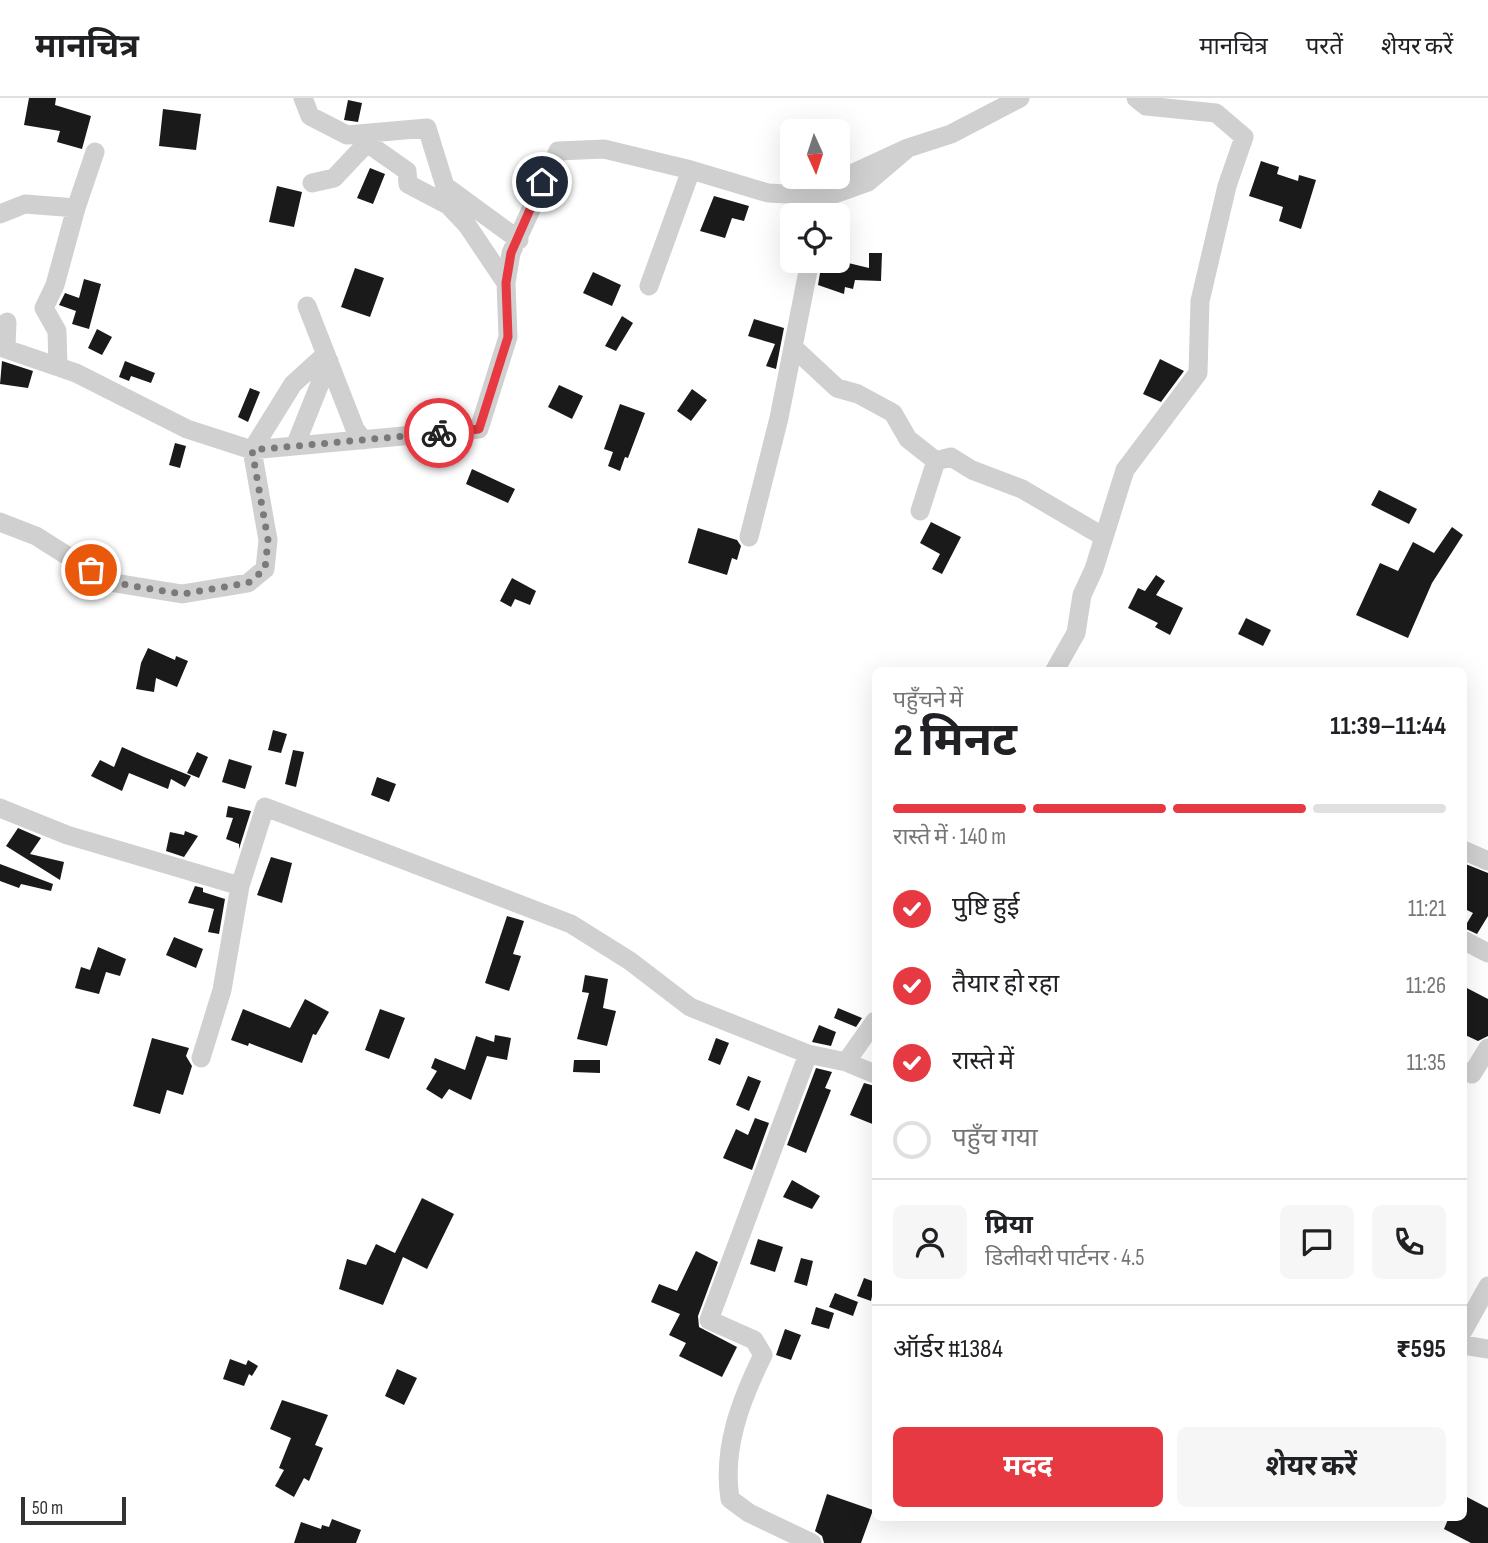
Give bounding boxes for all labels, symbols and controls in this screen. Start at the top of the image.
text: मानचित्र [35,27,139,67]
text: मानचित्र [1199,32,1268,61]
text: परतें [1306,32,1343,61]
text: शेयर करें [1381,32,1453,61]
north arrow [780,119,850,189]
map controls [780,119,850,273]
pin [512,152,572,212]
icon: home [523,163,561,201]
button: locate [780,203,850,273]
courier [404,398,474,468]
icon: bike [420,414,458,452]
pin [61,540,121,600]
icon: bag [72,551,110,589]
text: पहुँचने में [893,686,963,714]
text: 11:39–11:44 [1330,711,1446,742]
text: 2 मिनट [893,714,1017,769]
text: रास्ते में · 140 m [893,823,1006,851]
icon: check [893,890,931,928]
text: पुष्टि हुई [952,892,1019,923]
text: 11:21 [1408,895,1446,923]
icon: check [893,967,931,1005]
text: तैयार हो रहा [952,969,1059,1000]
text: 11:26 [1406,972,1446,1000]
icon: check [893,1044,931,1082]
text: रास्ते में [952,1046,1014,1077]
text: 11:35 [1407,1049,1446,1077]
text: पहुँच गया [952,1123,1038,1154]
button: person [893,1205,967,1279]
button: chat [1280,1205,1354,1279]
button: phone [1372,1205,1446,1279]
text: प्रिया [985,1210,1033,1241]
text: डिलीवरी पार्टनर · 4.5 [985,1244,1144,1272]
text: ऑर्डर #1384 [893,1334,1003,1365]
text: ₹595 [1396,1334,1446,1365]
button: मदद [893,1427,1163,1507]
button: शेयर करें [1177,1427,1446,1507]
scale bar [21,1494,126,1526]
text: 50 m [32,1497,63,1520]

